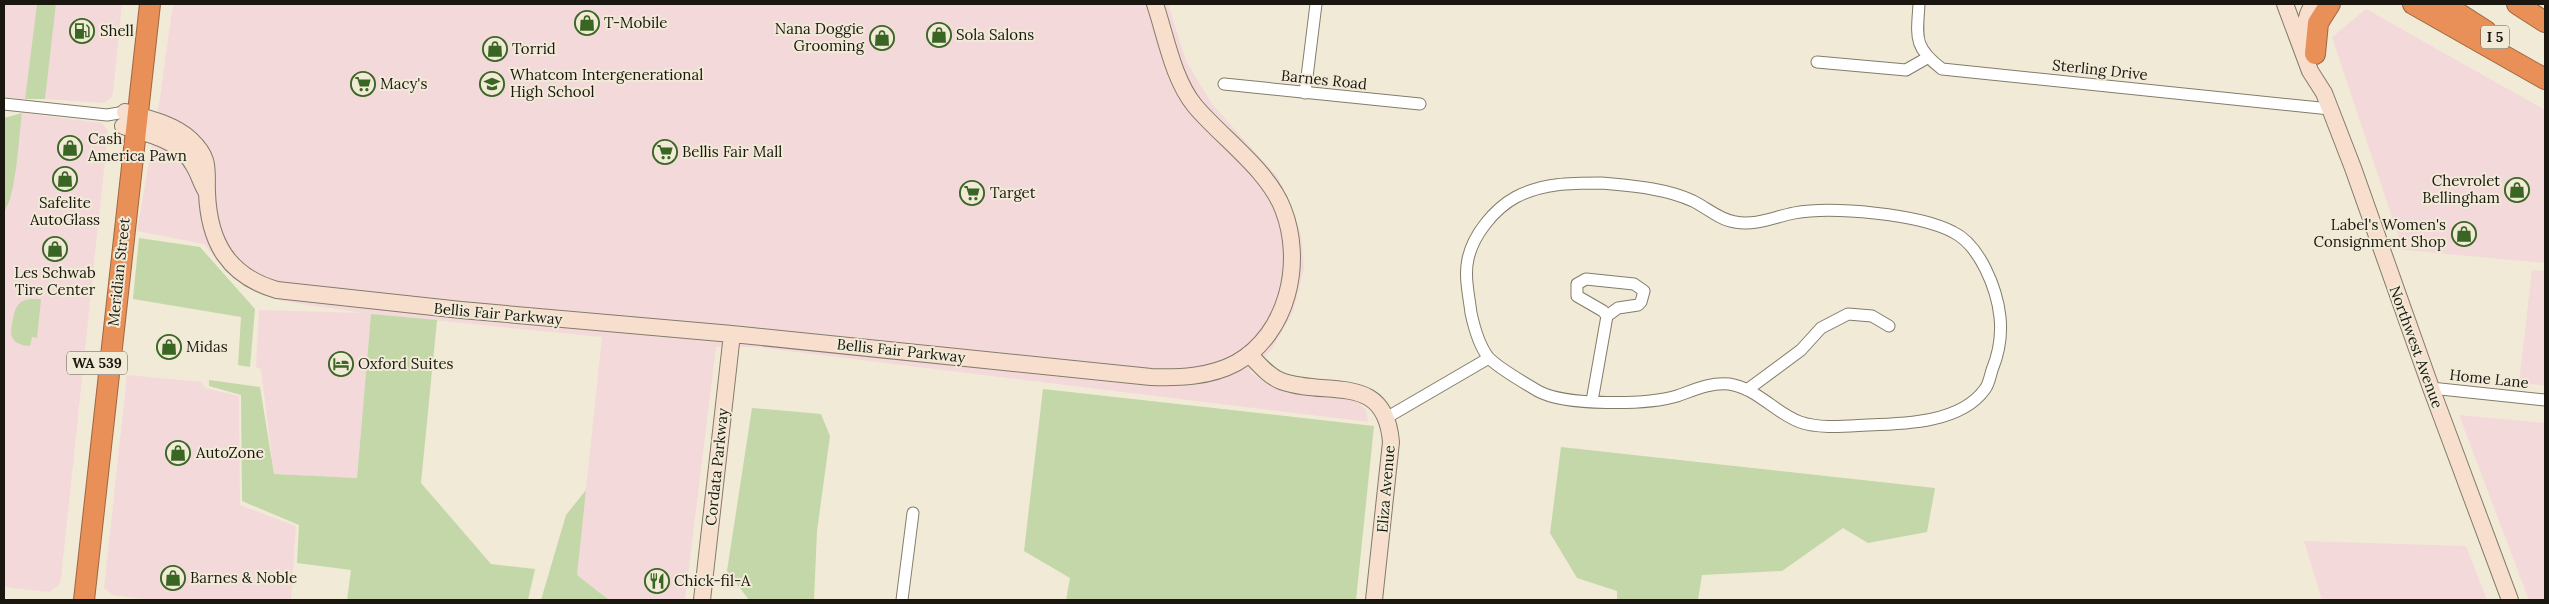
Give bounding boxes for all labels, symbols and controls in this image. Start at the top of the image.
shop icon: T-Mobile [574,10,600,36]
place label: T-Mobile [604,13,667,32]
fuel station icon: Shell [69,18,95,44]
place label: Nana Doggie Grooming [775,19,865,55]
place label: Shell [100,21,134,40]
shop icon: Sola Salons [926,22,952,48]
shop icon: Nana Doggie Grooming [869,25,895,51]
place label: Sola Salons [956,25,1034,44]
road number: I 5 [2481,26,2509,48]
shop icon: Torrid [482,36,508,62]
place label: Torrid [512,39,556,58]
street label: Sterling Drive [2051,55,2149,84]
place label: Whatcom Intergenerational High School [510,65,703,101]
street label: Barnes Road [1280,66,1368,93]
supermarket icon: Macy's [350,71,376,97]
school or university icon: Whatcom Intergenerational High School [479,71,505,97]
place label: Macy's [380,74,427,93]
place label: Cash America Pawn [87,129,187,165]
shop icon: Cash America Pawn [57,135,83,161]
supermarket icon: Bellis Fair Mall [652,139,678,165]
place label: Bellis Fair Mall [682,142,782,161]
shop icon: Safelite AutoGlass [52,166,78,192]
place label: Chevrolet Bellingham [2422,171,2500,207]
shop icon: Chevrolet Bellingham [2504,177,2530,203]
supermarket icon: Target [959,180,985,206]
place label: Target [990,183,1036,202]
place label: Safelite AutoGlass [29,193,100,229]
place label: Label's Women's Consignment Shop [2314,215,2446,251]
street label: Meridian Street [103,217,134,327]
shop icon: Label's Women's Consignment Shop [2451,221,2477,247]
shop icon: Les Schwab Tire Center [42,236,68,262]
place label: Les Schwab Tire Center [14,263,96,299]
street label: Northwest Avenue [2385,283,2447,411]
street label: Bellis Fair Parkway [433,298,563,329]
shop icon: Midas [156,334,182,360]
street label: Bellis Fair Parkway [836,334,966,367]
place label: Midas [186,337,228,356]
hotel icon: Oxford Suites [328,351,354,377]
road number: WA 539 [67,352,127,374]
place label: Oxford Suites [358,354,454,373]
street label: Home Lane [2448,365,2530,392]
street label: Cordata Parkway [701,407,732,527]
shop icon: AutoZone [165,440,191,466]
place label: AutoZone [195,443,264,462]
street label: Eliza Avenue [1372,444,1399,534]
shop icon: Barnes & Noble [160,565,186,591]
place label: Barnes & Noble [190,568,297,587]
restaurant icon: Chick-fil-A [644,568,670,594]
place label: Chick-fil-A [674,571,751,590]

